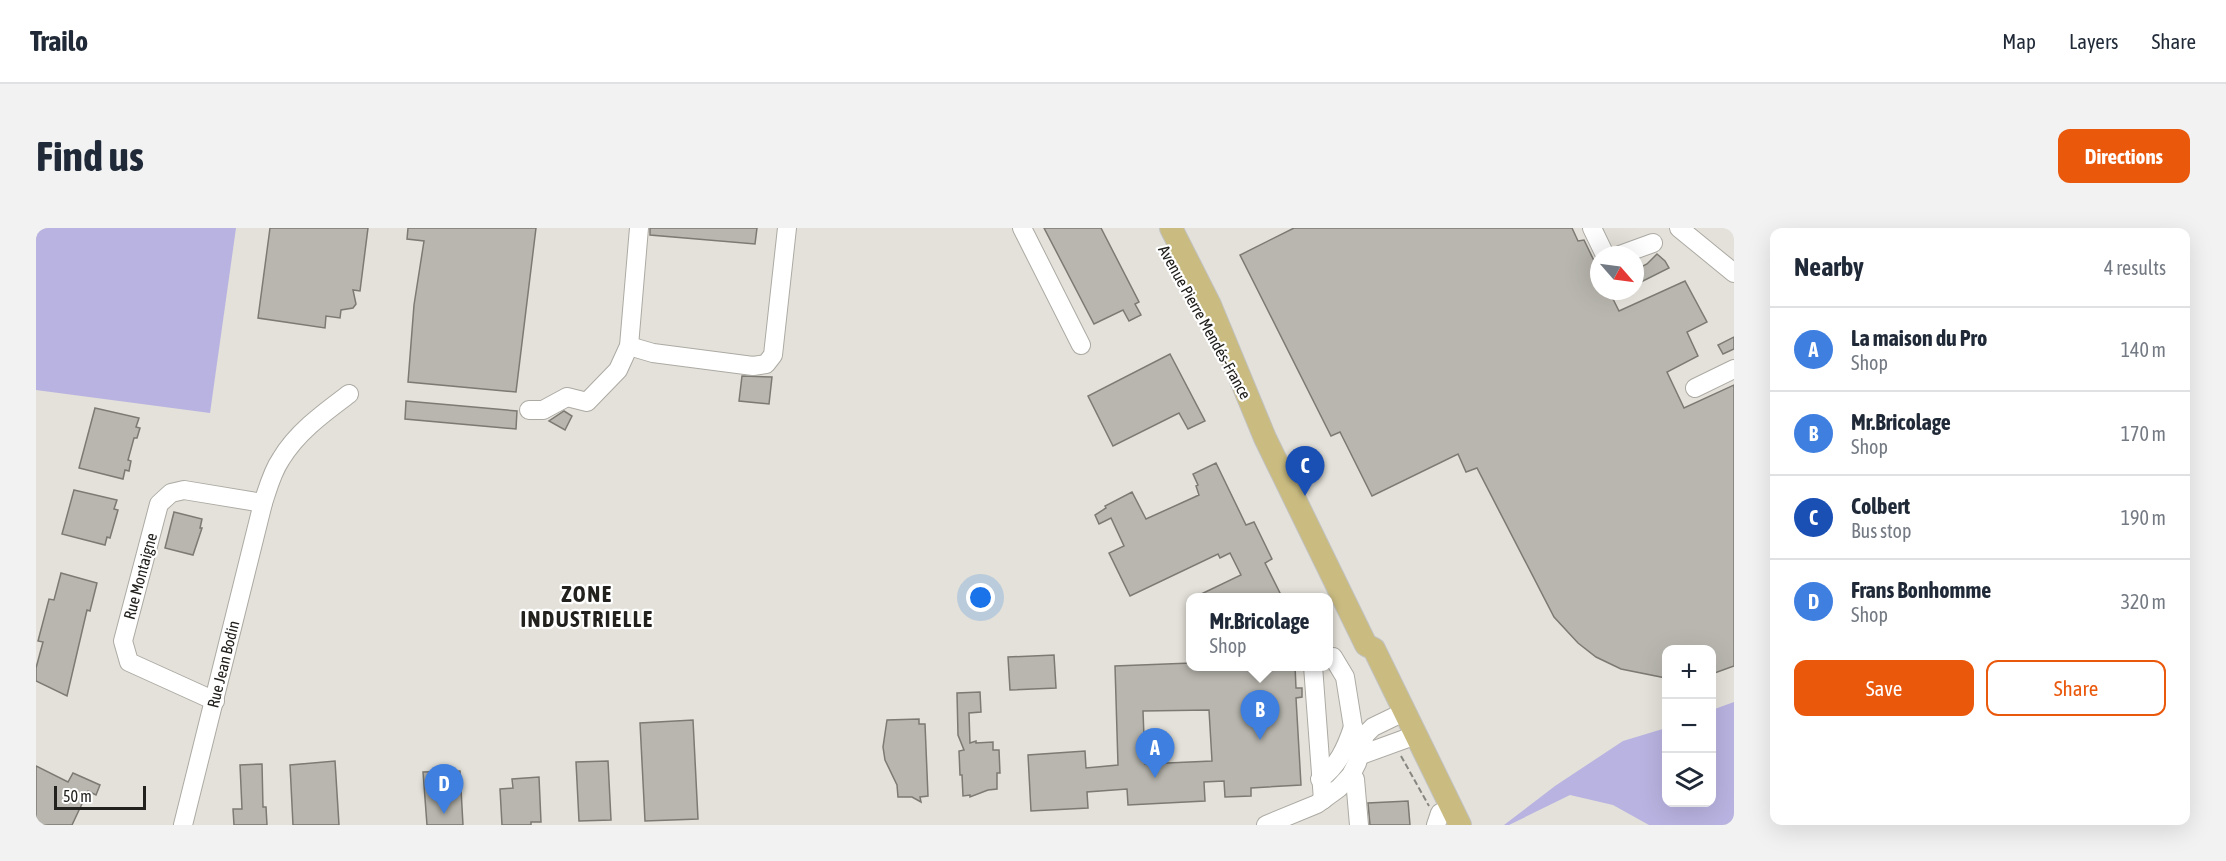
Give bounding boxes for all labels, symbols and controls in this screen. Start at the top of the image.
text: Trailo [30,25,88,57]
text: Map [2002,29,2036,53]
text: Layers [2069,29,2119,53]
text: Share [2152,29,2196,53]
button: Directions [2058,129,2190,183]
text: Find us [36,132,144,180]
street label: Avenue Pierre Mendés-France [1155,242,1255,402]
north arrow [1590,246,1644,300]
text: Nearby [1794,252,1864,282]
text: 4 results [2104,256,2166,279]
text: La maison du Pro [1851,325,1987,351]
text: A [1809,338,1818,361]
text: 140 m [2121,338,2166,361]
text: Shop [1851,351,1888,374]
text: Mr.Bricolage [1851,409,1951,435]
text: B [1809,422,1818,445]
text: 170 m [2121,422,2166,445]
text: Shop [1851,435,1888,458]
pin: C [1286,446,1324,496]
text: Colbert [1851,493,1910,519]
text: C [1809,506,1818,529]
text: 190 m [2121,506,2166,529]
text: Bus stop [1851,519,1911,542]
street label: Rue Montaigne [120,531,161,621]
text: Frans Bonhomme [1851,577,1991,603]
district label: ZONE INDUSTRIELLE [520,581,654,632]
your location [966,583,995,612]
text: D [1808,590,1819,613]
text: 320 m [2121,590,2166,613]
popup [1186,593,1333,671]
text: Shop [1851,603,1888,626]
text: Mr.Bricolage [1210,608,1309,634]
street label: Rue Jean Bodin [203,619,243,709]
text: Shop [1210,634,1247,657]
map controls [1662,645,1716,807]
button: + [1662,645,1716,699]
button: Save [1794,660,1974,716]
button: Share [1986,660,2166,716]
pin: B [1240,690,1280,740]
button: − [1662,699,1716,753]
pin: A [1136,728,1174,778]
button: layers [1662,753,1716,807]
pin: D [424,764,464,814]
scale bar [54,783,146,810]
text: 50 m [63,787,92,805]

